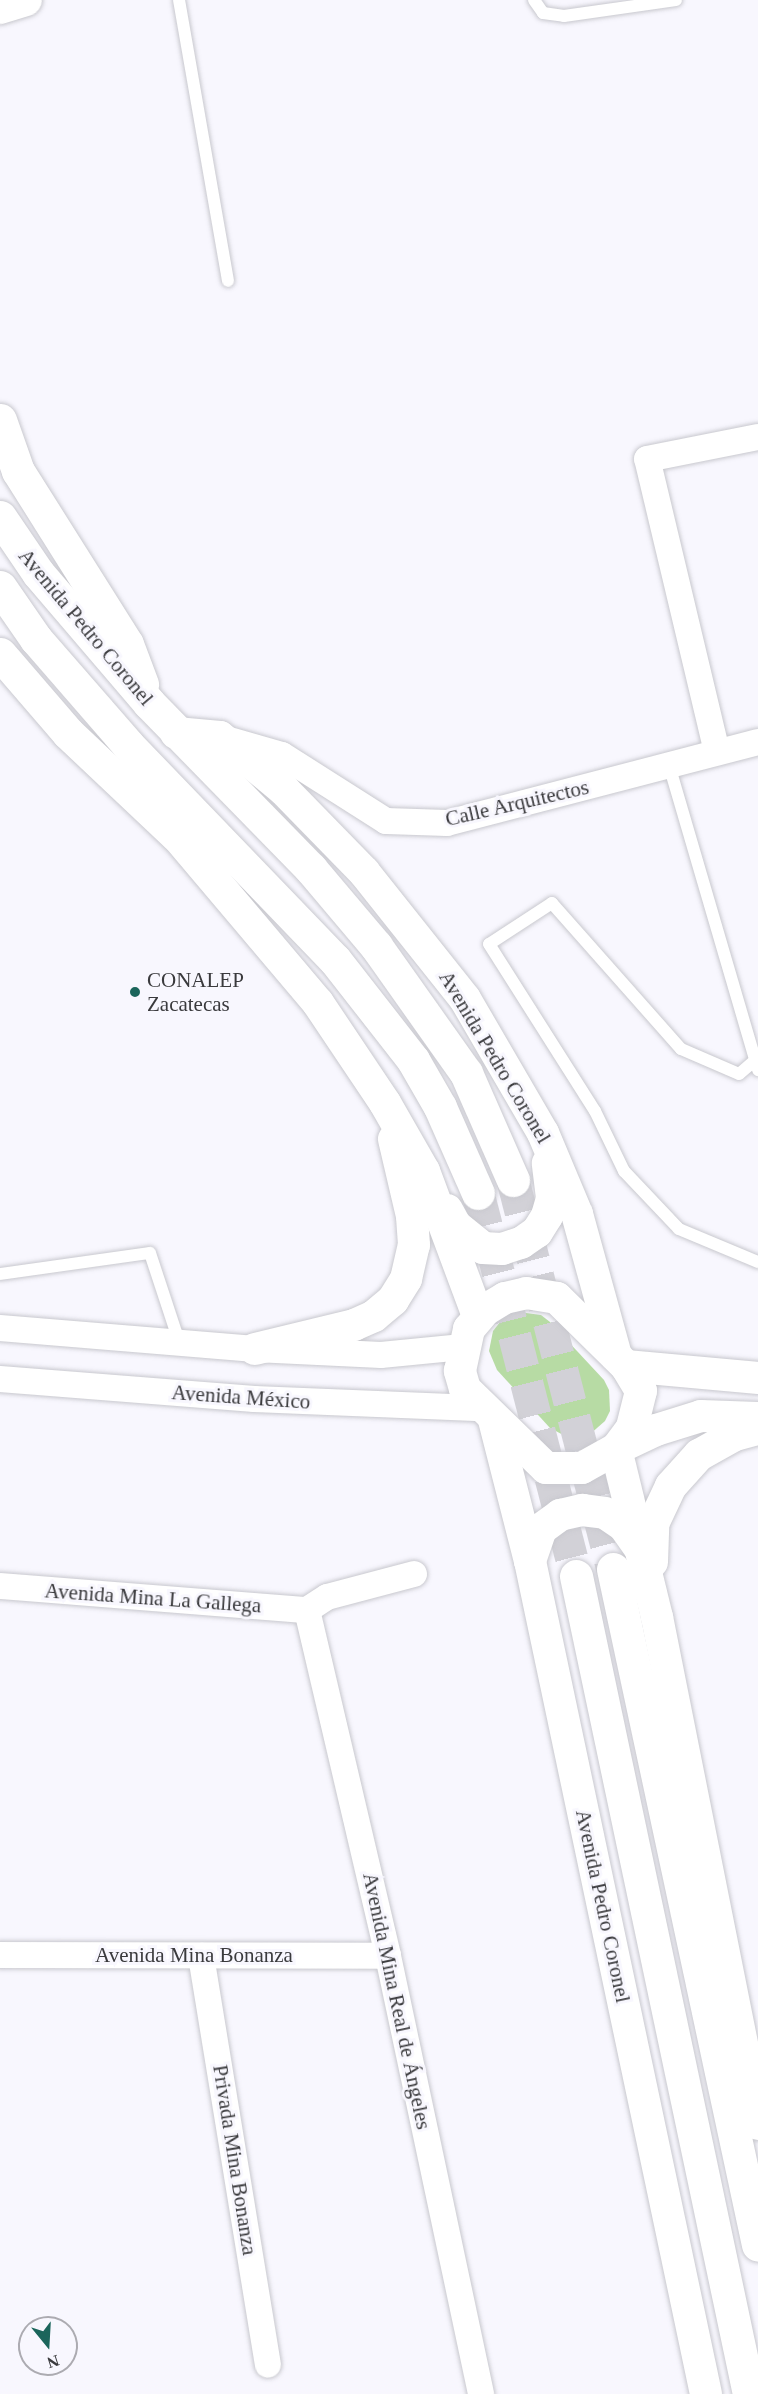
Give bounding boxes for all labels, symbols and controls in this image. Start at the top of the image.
street label: Avenida Pedro Coronel [13,544,159,710]
street label: Calle Arquitectos [442,774,592,832]
street label: Avenida Pedro Coronel [434,966,556,1148]
place label: CONALEP Zacatecas [147,967,244,1017]
marker: CONALEP Zacatecas [128,985,142,999]
street label: Avenida México [171,1380,311,1414]
street label: Avenida Mina La Gallega [44,1578,262,1618]
street label: Avenida Pedro Coronel [570,1807,636,2005]
street label: Avenida Mina Real de Ángeles [357,1870,437,2132]
street label: Avenida Mina Bonanza [95,1942,293,1968]
street label: Privada Mina Bonanza [208,2063,262,2257]
north arrow [18,2316,78,2376]
text: N [45,2352,61,2372]

